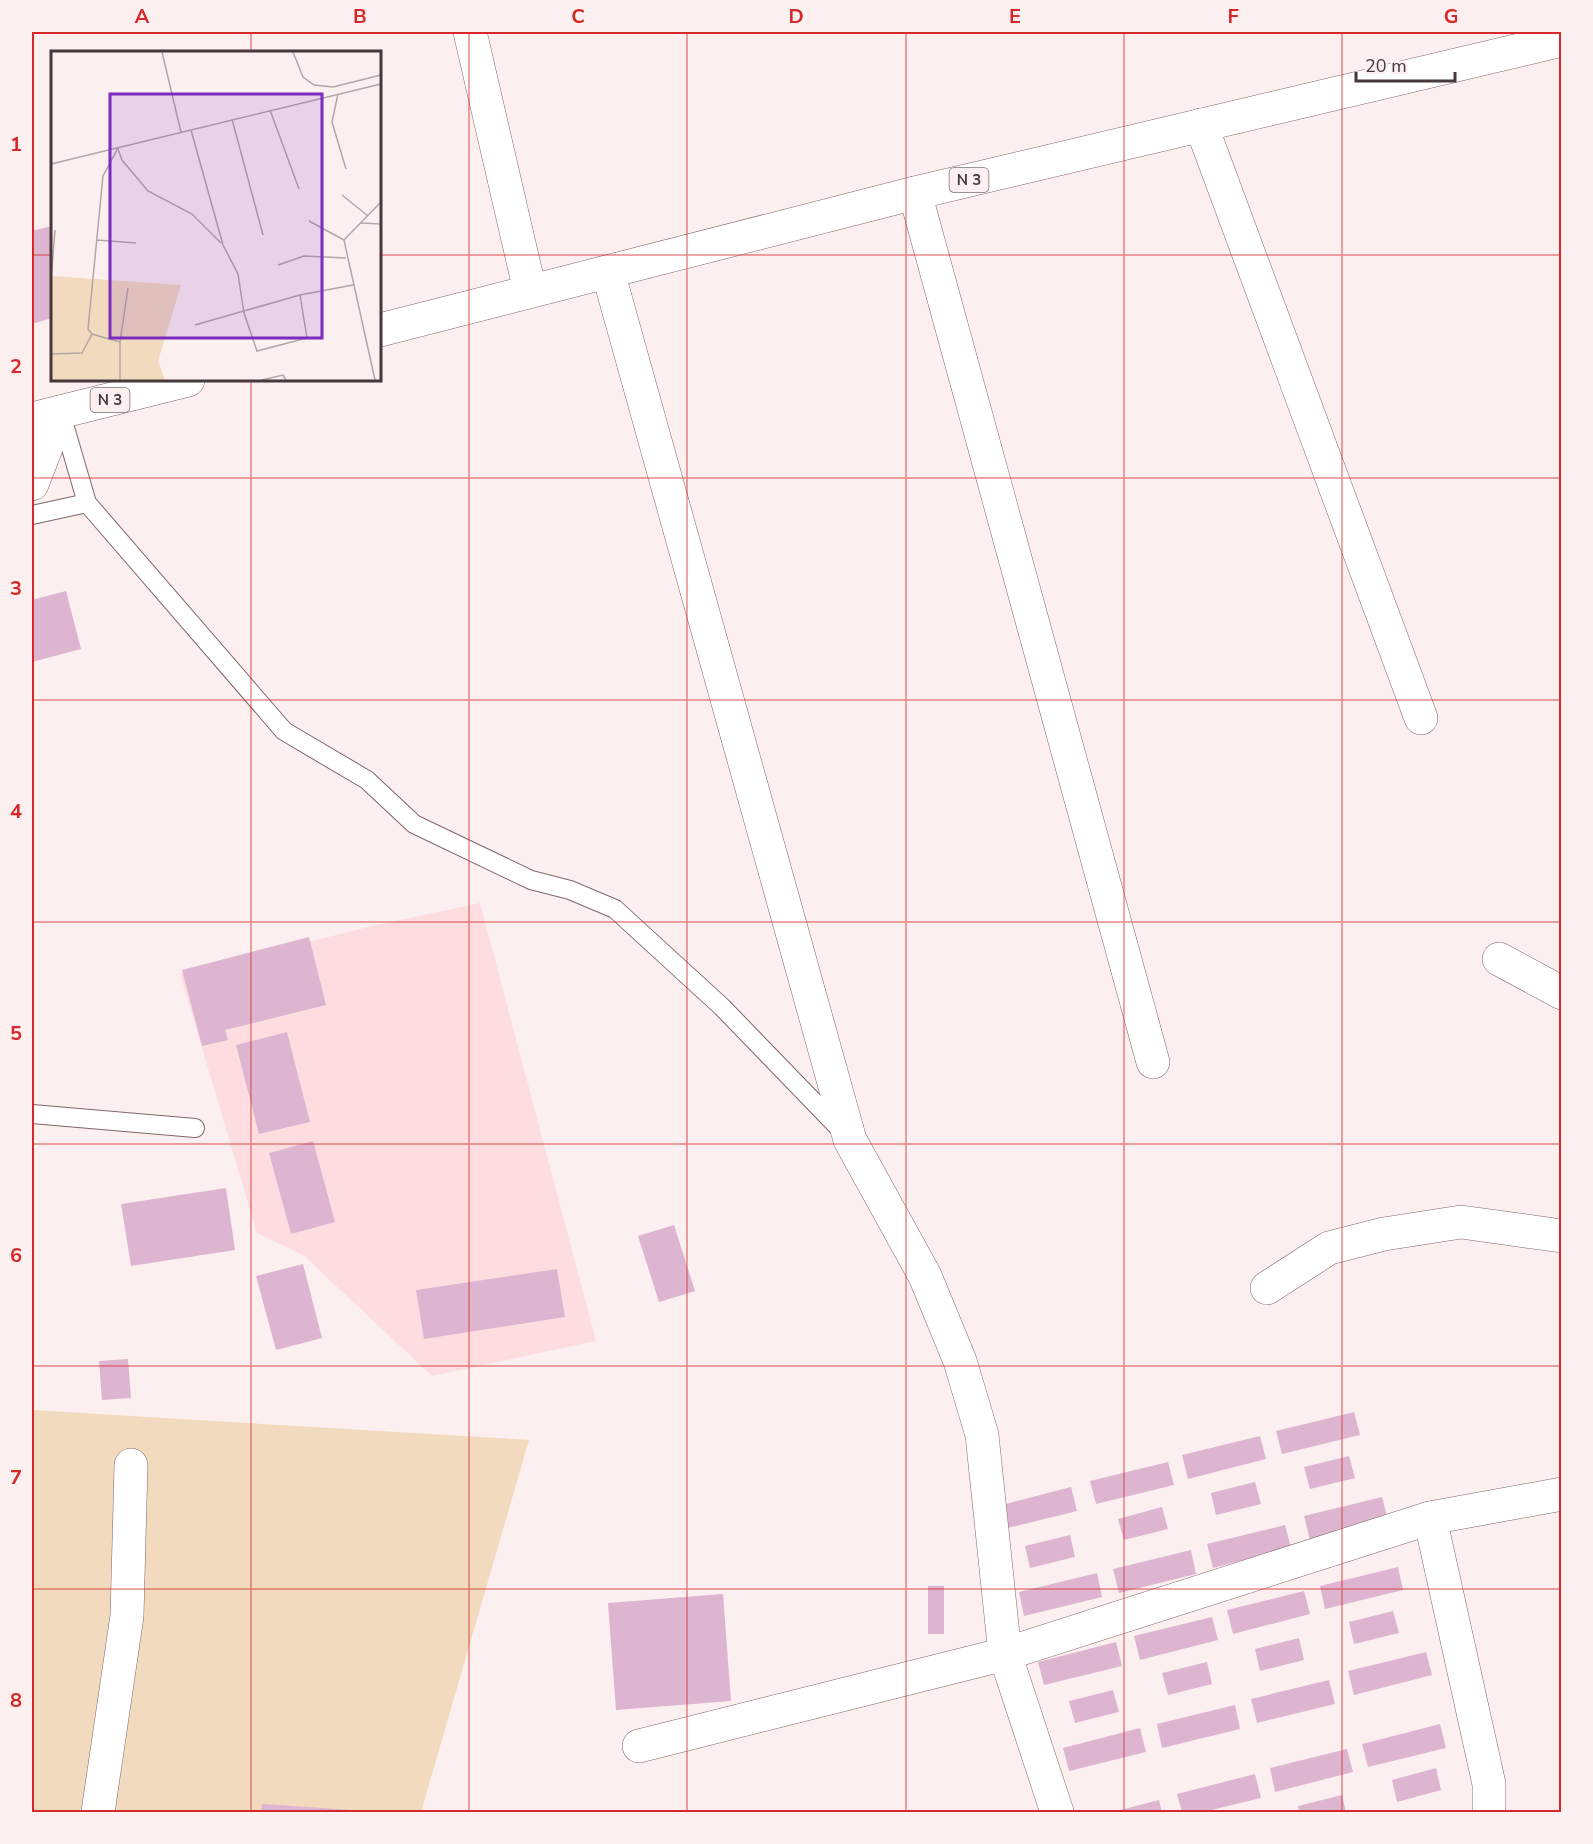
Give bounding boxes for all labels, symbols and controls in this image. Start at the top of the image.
text: A [135,3,150,30]
text: B [353,3,367,30]
text: C [571,3,585,30]
text: D [788,3,804,30]
text: E [1009,3,1021,30]
text: F [1227,3,1239,30]
text: G [1444,3,1458,30]
scale bar [1356,45,1455,83]
inset map [51,51,381,381]
text: 20 m [1365,54,1407,78]
text: 1 [10,131,22,158]
road number: N 3 [950,168,988,192]
text: 2 [10,353,22,380]
road number: N 3 [90,388,130,412]
text: 3 [10,575,22,602]
text: 4 [10,798,22,825]
text: 5 [10,1020,22,1047]
text: 6 [10,1242,22,1269]
text: 7 [10,1464,22,1491]
text: 8 [10,1687,22,1714]

